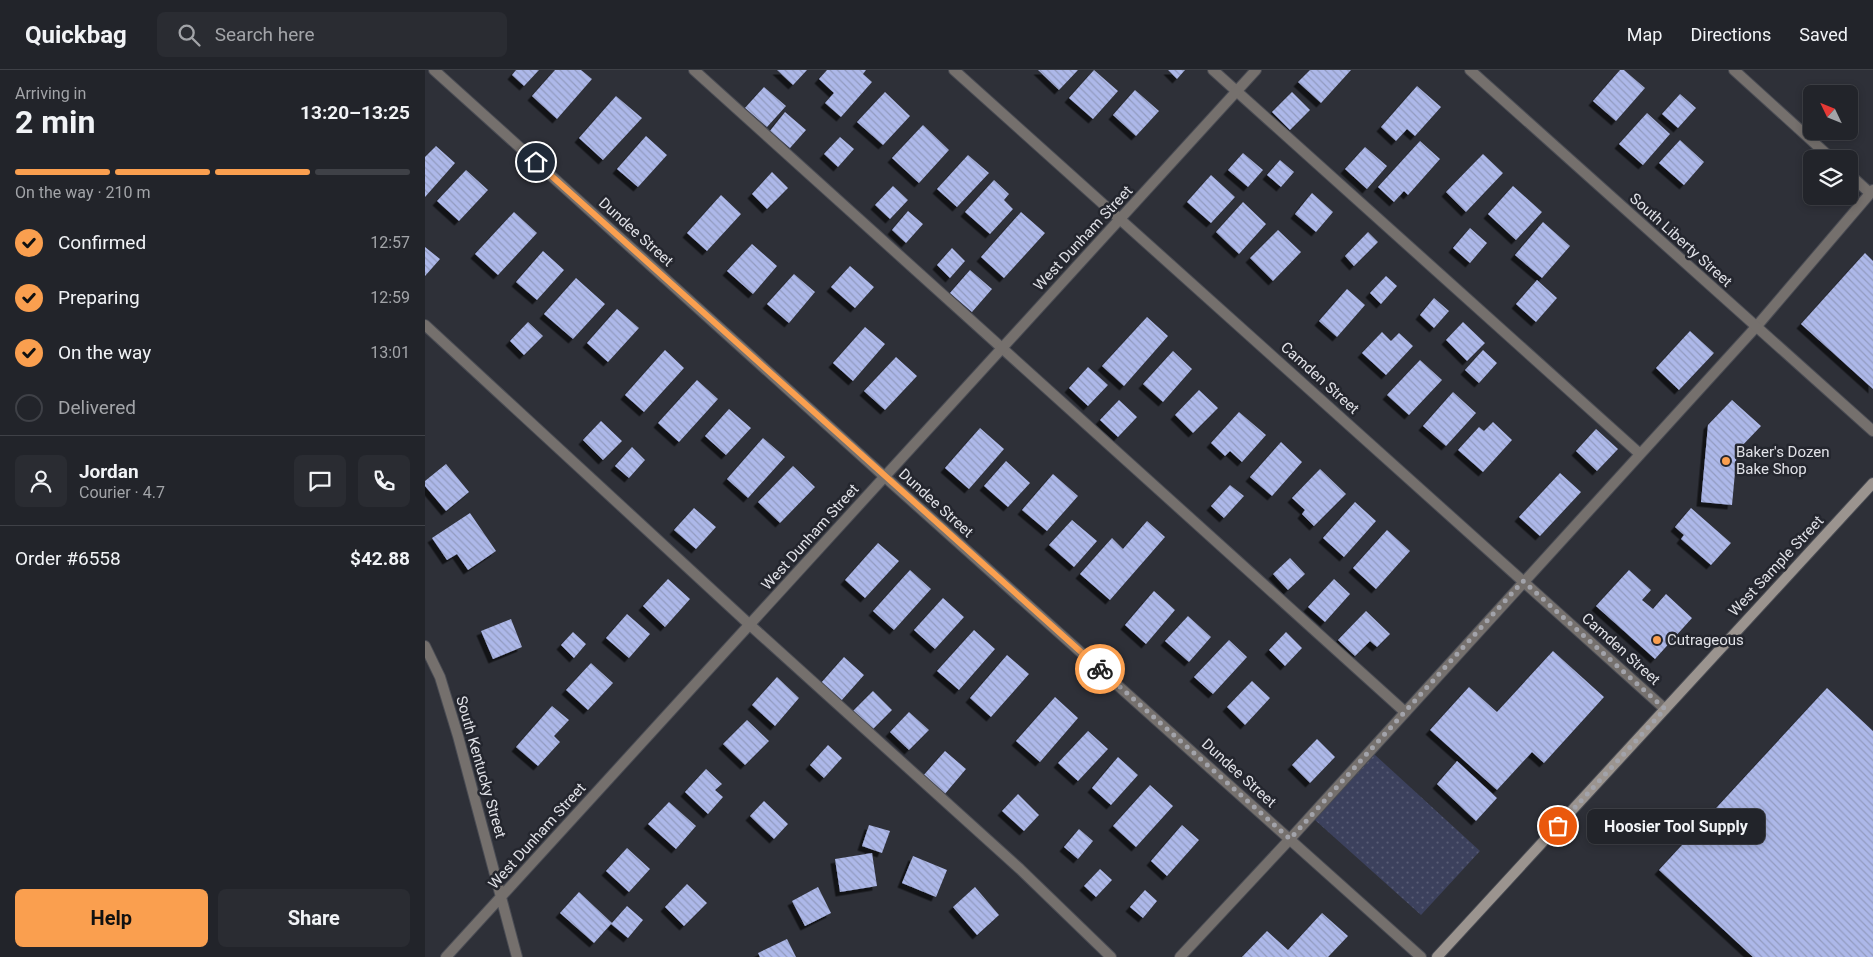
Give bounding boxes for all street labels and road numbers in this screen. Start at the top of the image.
street label: West Dunham Street [1030,182,1136,294]
street label: South Liberty Street [1626,189,1736,291]
street label: Dundee Street [595,194,677,270]
street label: Camden Street [1277,338,1363,418]
street label: Dundee Street [895,465,977,541]
street label: West Dunham Street [758,480,862,594]
street label: West Sample Street [1725,512,1827,620]
street label: Camden Street [1578,609,1664,689]
street label: South Kentucky Street [452,694,510,840]
street label: Dundee Street [1198,735,1280,811]
street label: West Dunham Street [485,779,589,893]

